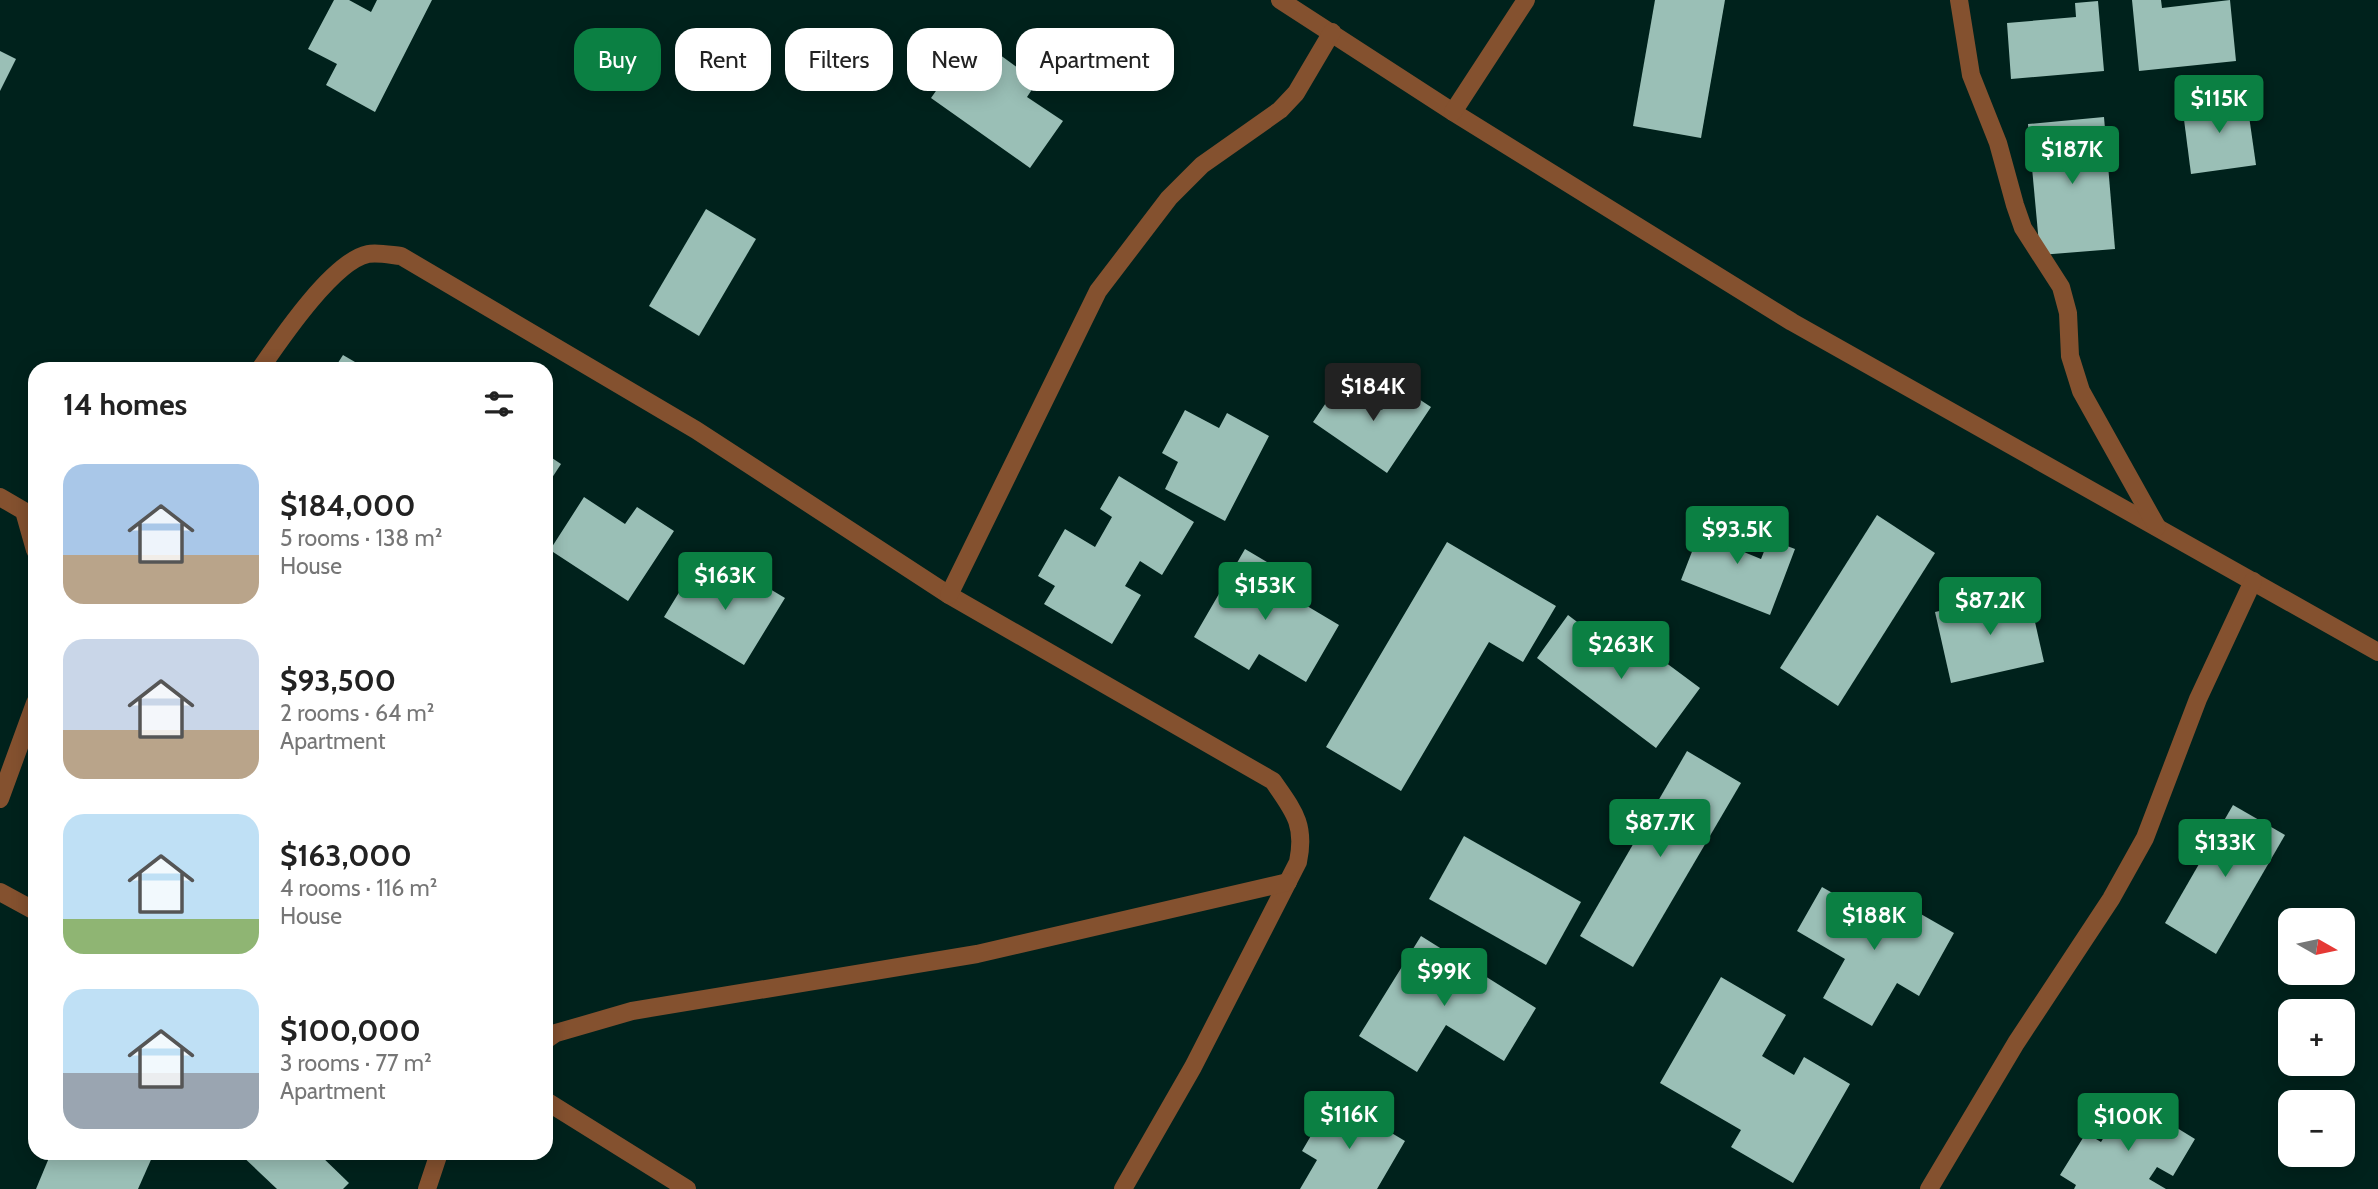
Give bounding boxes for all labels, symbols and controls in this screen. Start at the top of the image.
chip: Buy [574,28,661,91]
chip: Rent [675,28,771,91]
chip: Filters [785,28,893,91]
chip: New [907,28,1002,91]
chip: Apartment [1016,28,1174,91]
pin: $115K [2170,76,2268,135]
text: $115K [2190,84,2248,112]
pin: $187K [2023,127,2121,186]
text: $187K [2041,135,2103,163]
pin: $184K [1324,364,1422,423]
text: $184K [1341,372,1405,400]
icon: filters [480,385,518,423]
text: 14 homes [63,386,187,423]
text: $184,000 [280,487,415,524]
icon: home [119,492,203,576]
pin: $93.5K [1680,506,1794,566]
text: $93.5K [1702,515,1772,543]
text: 5 rooms · 138 m² [280,524,442,552]
text: House [280,552,342,580]
pin: $163K [676,552,774,612]
text: $163K [694,561,756,589]
pin: $153K [1216,562,1314,622]
text: $153K [1235,571,1296,599]
pin: $87.2K [1933,578,2047,637]
text: $87.2K [1955,586,2025,614]
pin: $263K [1572,622,1670,681]
text: $263K [1588,630,1654,658]
text: $93,500 [280,662,396,699]
icon: home [119,667,203,751]
text: 2 rooms · 64 m² [280,699,434,727]
text: Apartment [280,727,385,755]
pin: $87.7K [1603,800,1717,859]
text: $87.7K [1625,808,1695,836]
pin: $133K [2176,820,2274,879]
text: $133K [2194,828,2256,856]
text: $163,000 [280,837,412,874]
icon: home [119,842,203,926]
text: 4 rooms · 116 m² [280,874,437,902]
pin: $188K [1825,892,1923,952]
text: $188K [1842,901,1906,929]
text: House [280,902,342,930]
north arrow [2278,908,2356,985]
map controls [2278,908,2355,1167]
pin: $99K [1403,948,1485,1008]
text: $99K [1417,957,1471,985]
button: + [2278,999,2355,1076]
text: $100,000 [280,1012,421,1049]
icon: home [119,1017,203,1101]
text: 3 rooms · 77 m² [280,1049,432,1077]
text: Apartment [280,1077,385,1105]
button: − [2278,1090,2355,1167]
pin: $116K [1300,1092,1398,1151]
pin: $100K [2079,1094,2177,1153]
text: $116K [1320,1100,1378,1128]
text: $100K [2094,1102,2162,1130]

